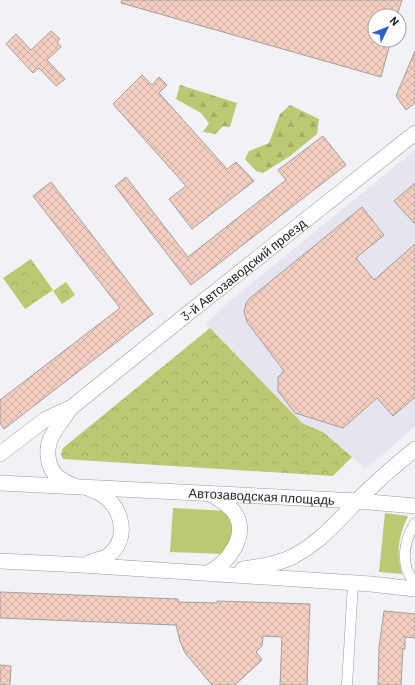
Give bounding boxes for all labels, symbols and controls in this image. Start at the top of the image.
north arrow [367,8,407,48]
text: N [387,14,402,28]
street label: 3-й Автозаводский проезд [177,215,309,324]
street label: Автозаводская площадь [188,484,335,508]

